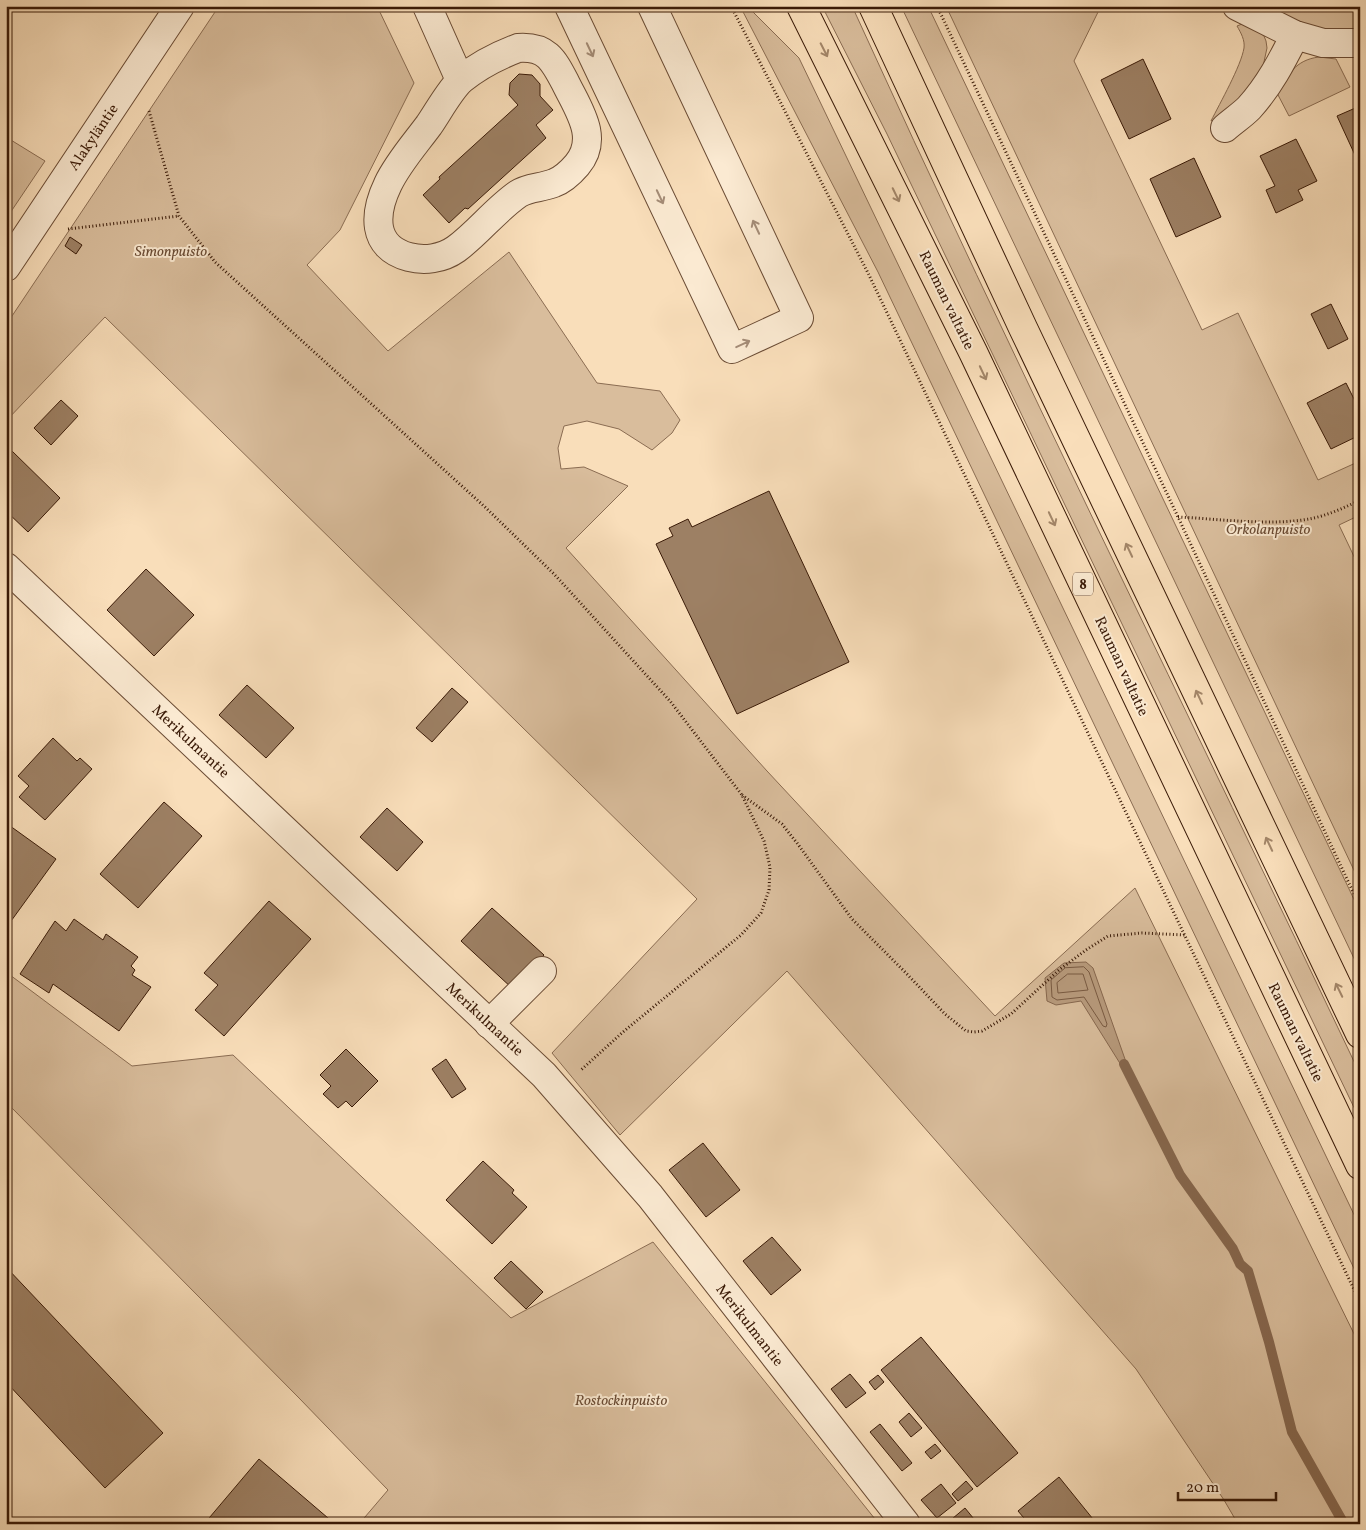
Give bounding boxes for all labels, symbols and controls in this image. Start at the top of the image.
one-way arrow [586,42,596,57]
one-way arrow [819,42,829,57]
street label: Alakyläntie [64,100,124,175]
one-way arrow [891,188,901,203]
one-way arrow [656,189,665,204]
one-way arrow [751,220,760,235]
park label: Simonpuisto [135,242,207,263]
street label: Rauman valtatie [913,248,979,354]
one-way arrow [735,339,750,348]
one-way arrow [978,365,988,380]
one-way arrow [1048,512,1058,527]
park label: Orkolanpuisto [1226,520,1310,541]
one-way arrow [1124,543,1134,558]
road number: 8 [1073,572,1093,596]
street label: Rauman valtatie [1088,613,1153,720]
one-way arrow [1194,690,1203,705]
street label: Merikulmantie [147,701,233,784]
one-way arrow [1264,837,1273,852]
street label: Merikulmantie [441,979,527,1062]
street label: Rauman valtatie [1262,980,1328,1086]
one-way arrow [1333,983,1343,998]
street label: Merikulmantie [710,1280,788,1372]
park label: Rostockinpuisto [575,1391,667,1412]
scale bar [1178,1470,1276,1502]
text: 20 m [1186,1478,1219,1499]

